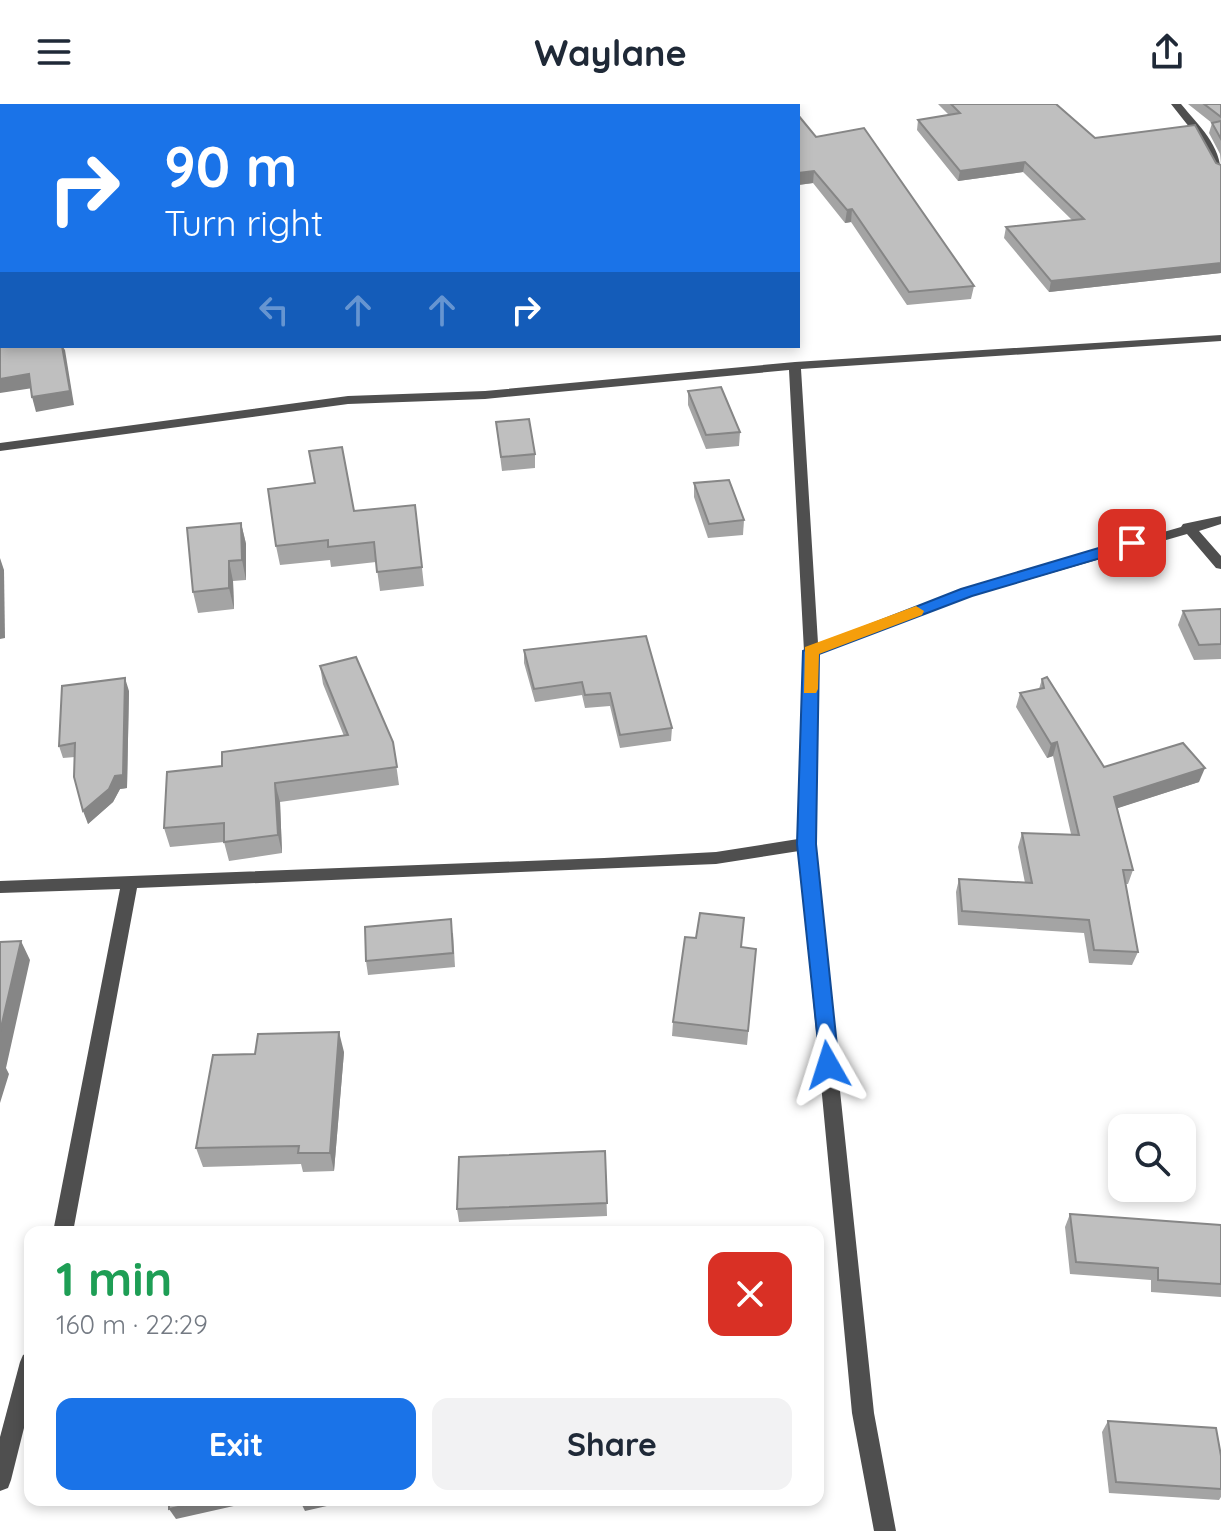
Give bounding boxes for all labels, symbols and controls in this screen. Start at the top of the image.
icon: menu [32,30,76,74]
text: Waylane [534,30,687,75]
icon: share [1145,30,1189,74]
text: 90 m [164,131,298,201]
icon: right [32,136,136,240]
text: Turn right [164,200,323,245]
icon: left [252,288,296,332]
icon: ahead [336,288,380,332]
icon: ahead [420,288,464,332]
icon: right [504,288,548,332]
pin [1098,509,1166,577]
icon: arrive [1110,521,1154,565]
position arrow [786,1023,870,1107]
map controls [1108,1114,1196,1202]
button: search [1108,1114,1196,1202]
text: 1 min [56,1248,172,1308]
button: close [708,1252,792,1336]
text: 160 m · 22:29 [56,1308,208,1341]
button: Exit [56,1398,416,1490]
button: Share [432,1398,792,1490]

